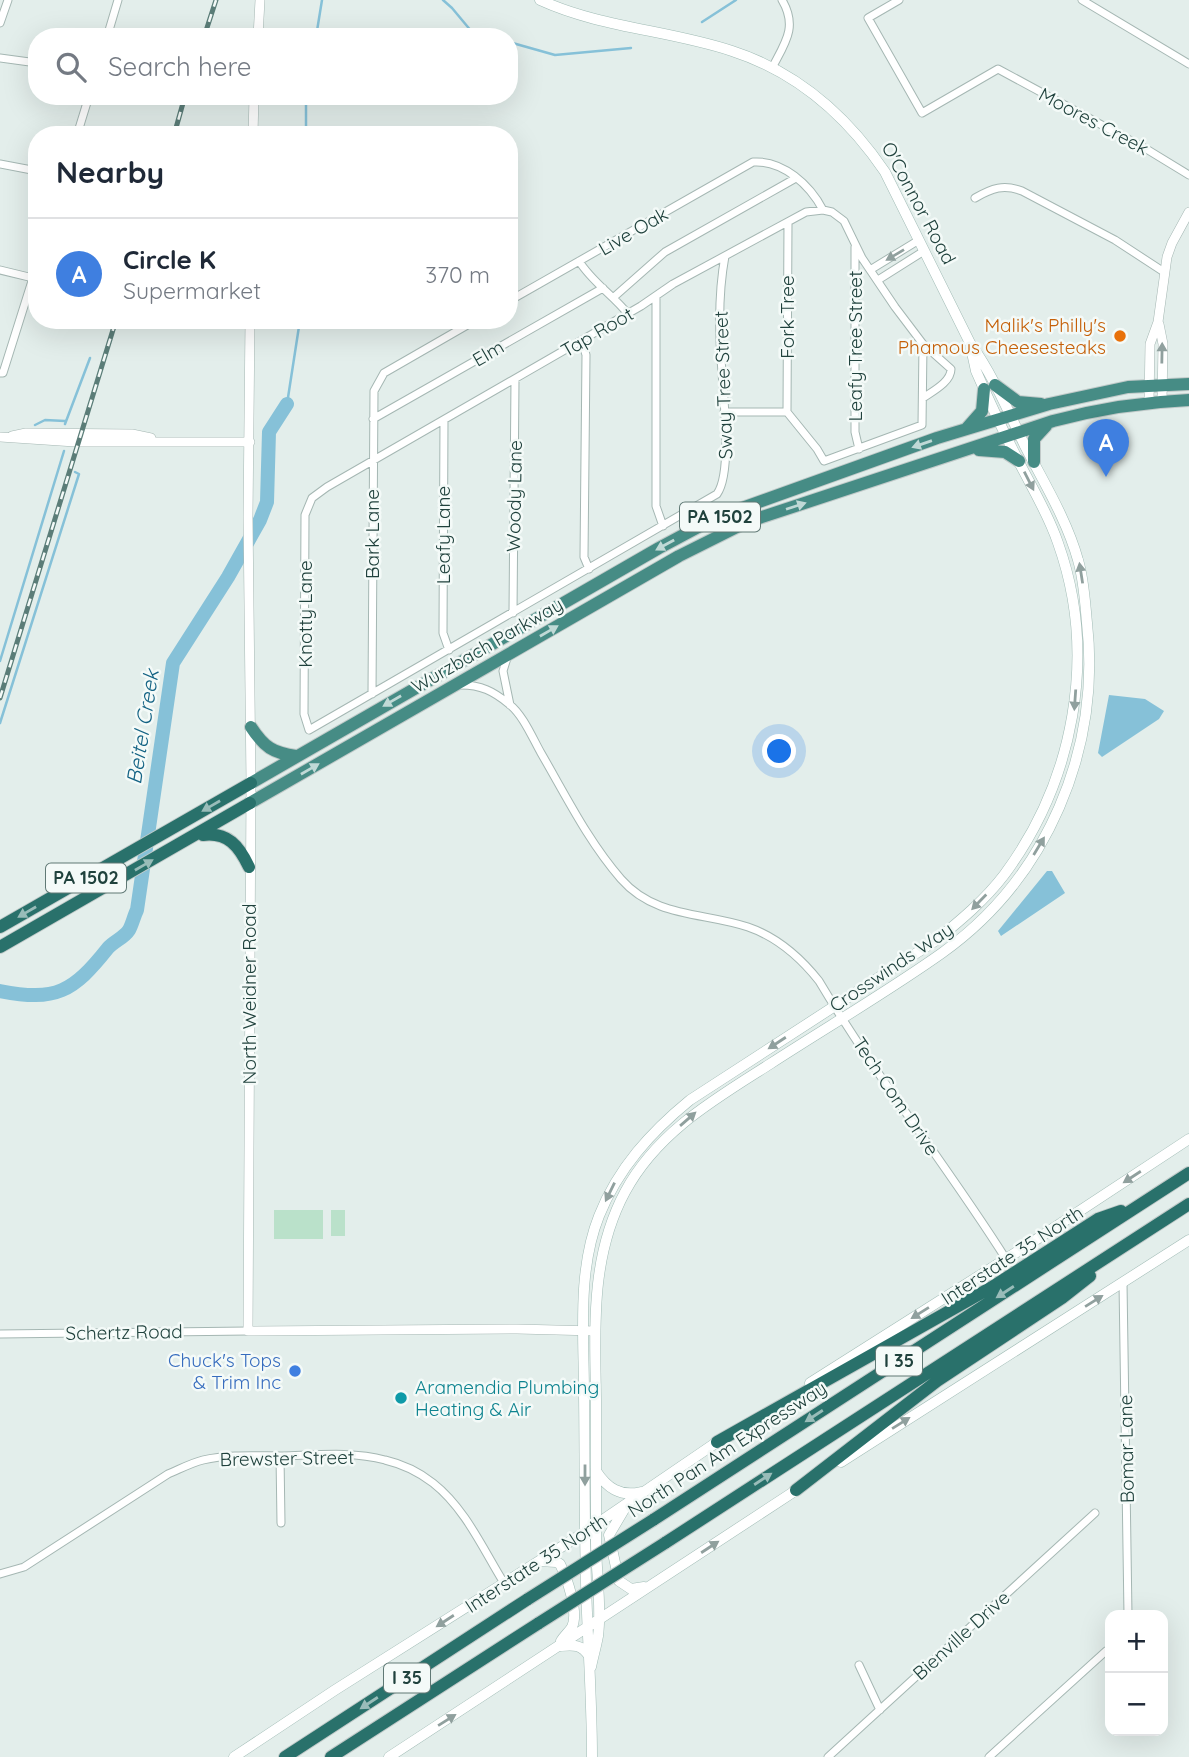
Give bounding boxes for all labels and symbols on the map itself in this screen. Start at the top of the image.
street label: Moores Creek [1035,82,1153,160]
street label: O'Connor Road [877,138,961,268]
street label: Live Oak [594,202,672,260]
one-way arrow [885,249,904,262]
street label: Leafy Tree Street [843,270,867,422]
street label: Fork Tree [775,275,799,359]
street label: Tap Root [556,302,638,362]
street label: Sway Tree Street [708,310,738,460]
place label: Malik's Philly's Phamous Cheesesteaks [898,313,1106,359]
marker: Malik's Philly's Phamous Cheesesteaks [1112,328,1128,344]
street label: Elm [468,334,508,372]
one-way arrow [1157,342,1168,364]
pin: A [1083,419,1129,477]
one-way arrow [911,439,932,450]
street label: Woody Lane [501,440,527,552]
one-way arrow [1023,471,1035,491]
street label: Leafy Lane [431,486,455,584]
street label: Bark Lane [360,489,384,579]
one-way arrow [786,500,807,510]
road number: PA 1502 [680,503,760,532]
one-way arrow [656,539,675,551]
street label: Knotty Lane [293,560,317,668]
one-way arrow [1075,562,1086,584]
street label: Wurzbach Parkway [407,592,567,698]
one-way arrow [540,625,559,638]
water label: Beitel Creek [120,666,164,786]
one-way arrow [1069,690,1080,712]
one-way arrow [382,695,402,707]
your location [762,734,796,768]
one-way arrow [300,763,319,775]
one-way arrow [201,800,221,812]
one-way arrow [1033,837,1046,856]
one-way arrow [135,859,154,871]
road number: PA 1502 [46,864,126,892]
one-way arrow [972,893,988,910]
street label: North Weidner Road [237,904,261,1084]
one-way arrow [17,906,37,918]
street label: Crosswinds Way [825,917,957,1017]
street label: Tech Com Drive [847,1032,945,1160]
one-way arrow [768,1037,787,1050]
one-way arrow [679,1112,696,1127]
one-way arrow [1122,1170,1142,1183]
one-way arrow [604,1182,616,1202]
street label: Interstate 35 North [936,1200,1088,1310]
one-way arrow [996,1285,1014,1299]
one-way arrow [1084,1295,1103,1308]
one-way arrow [911,1307,930,1320]
street label: Schertz Road [65,1319,183,1345]
road number: I 35 [876,1346,922,1376]
place label: Chuck's Tops & Trim Inc [168,1348,281,1394]
marker: Chuck's Tops & Trim Inc [287,1363,303,1379]
place label: Aramendia Plumbing Heating & Air [415,1375,599,1421]
street label: North Pan Am Expressway [623,1376,831,1522]
marker: Aramendia Plumbing Heating & Air [393,1390,409,1406]
street label: Bomar Lane [1113,1395,1139,1503]
one-way arrow [804,1409,824,1422]
one-way arrow [892,1417,911,1430]
street label: Brewster Street [219,1445,355,1471]
one-way arrow [579,1464,591,1486]
one-way arrow [754,1472,772,1486]
street label: Interstate 35 North [460,1508,612,1618]
one-way arrow [701,1541,720,1554]
street label: Bienville Drive [907,1585,1015,1685]
one-way arrow [435,1615,454,1628]
road number: I 35 [384,1664,430,1693]
one-way arrow [359,1696,378,1709]
one-way arrow [437,1714,456,1727]

